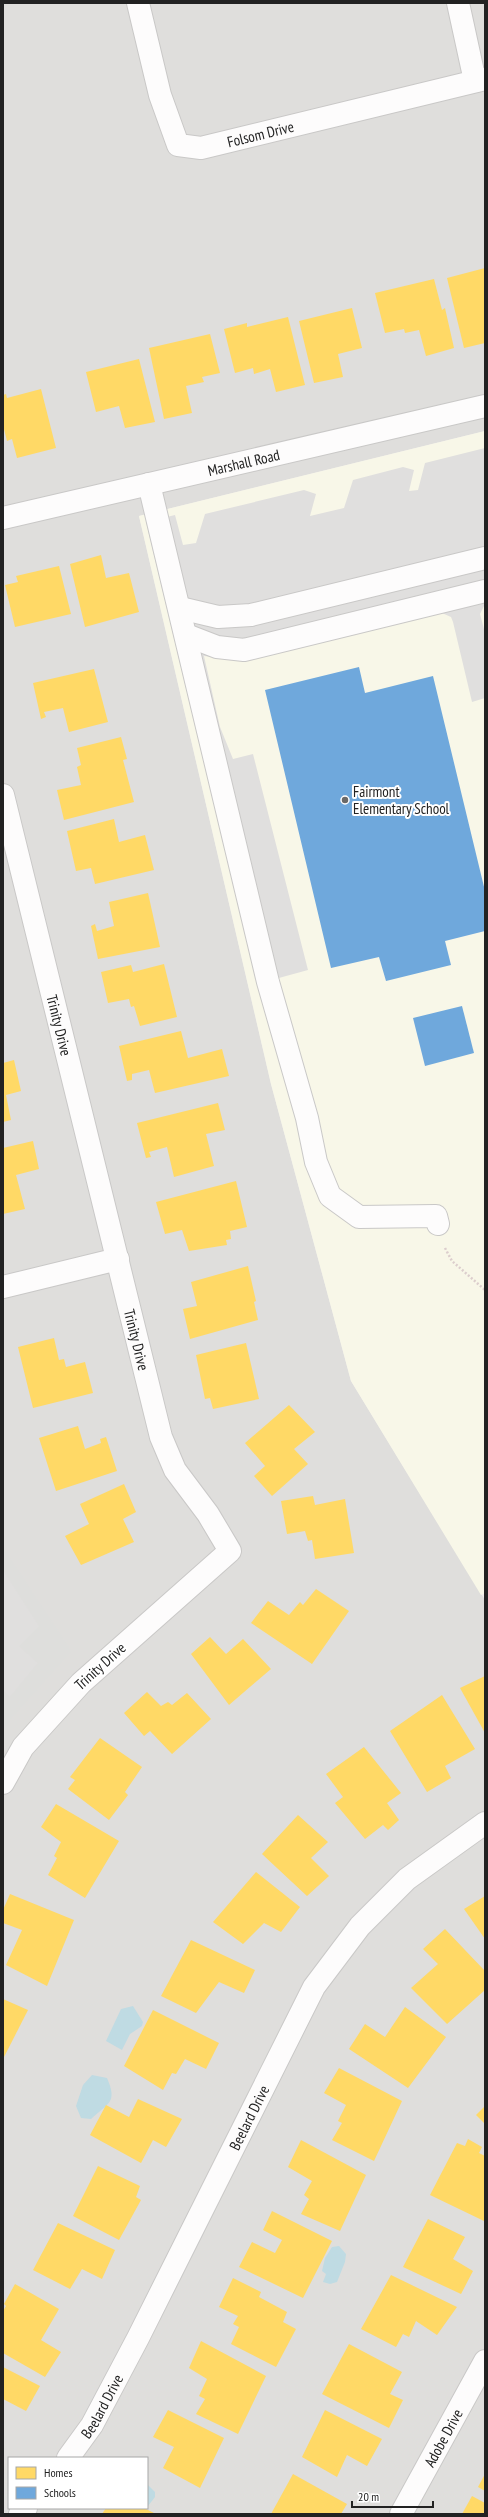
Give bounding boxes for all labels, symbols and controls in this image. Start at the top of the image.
street label: Folsom Drive [225,116,296,151]
street label: Marshall Road [206,445,281,480]
place label: Fairmont Elementary School [353,782,450,818]
marker: Fairmont Elementary School [340,795,350,805]
street label: Trinity Drive [43,993,76,1058]
street label: Trinity Drive [120,1307,154,1372]
street label: Trinity Drive [70,1638,130,1694]
street label: Beelard Drive [224,2082,273,2153]
street label: Beelard Drive [76,2371,127,2442]
street label: Adobe Drive [419,2405,466,2470]
legend [8,2457,148,2509]
text: Homes [44,2465,72,2480]
scale bar [352,2483,433,2509]
text: Schools [44,2485,76,2500]
text: 20 m [358,2489,379,2504]

